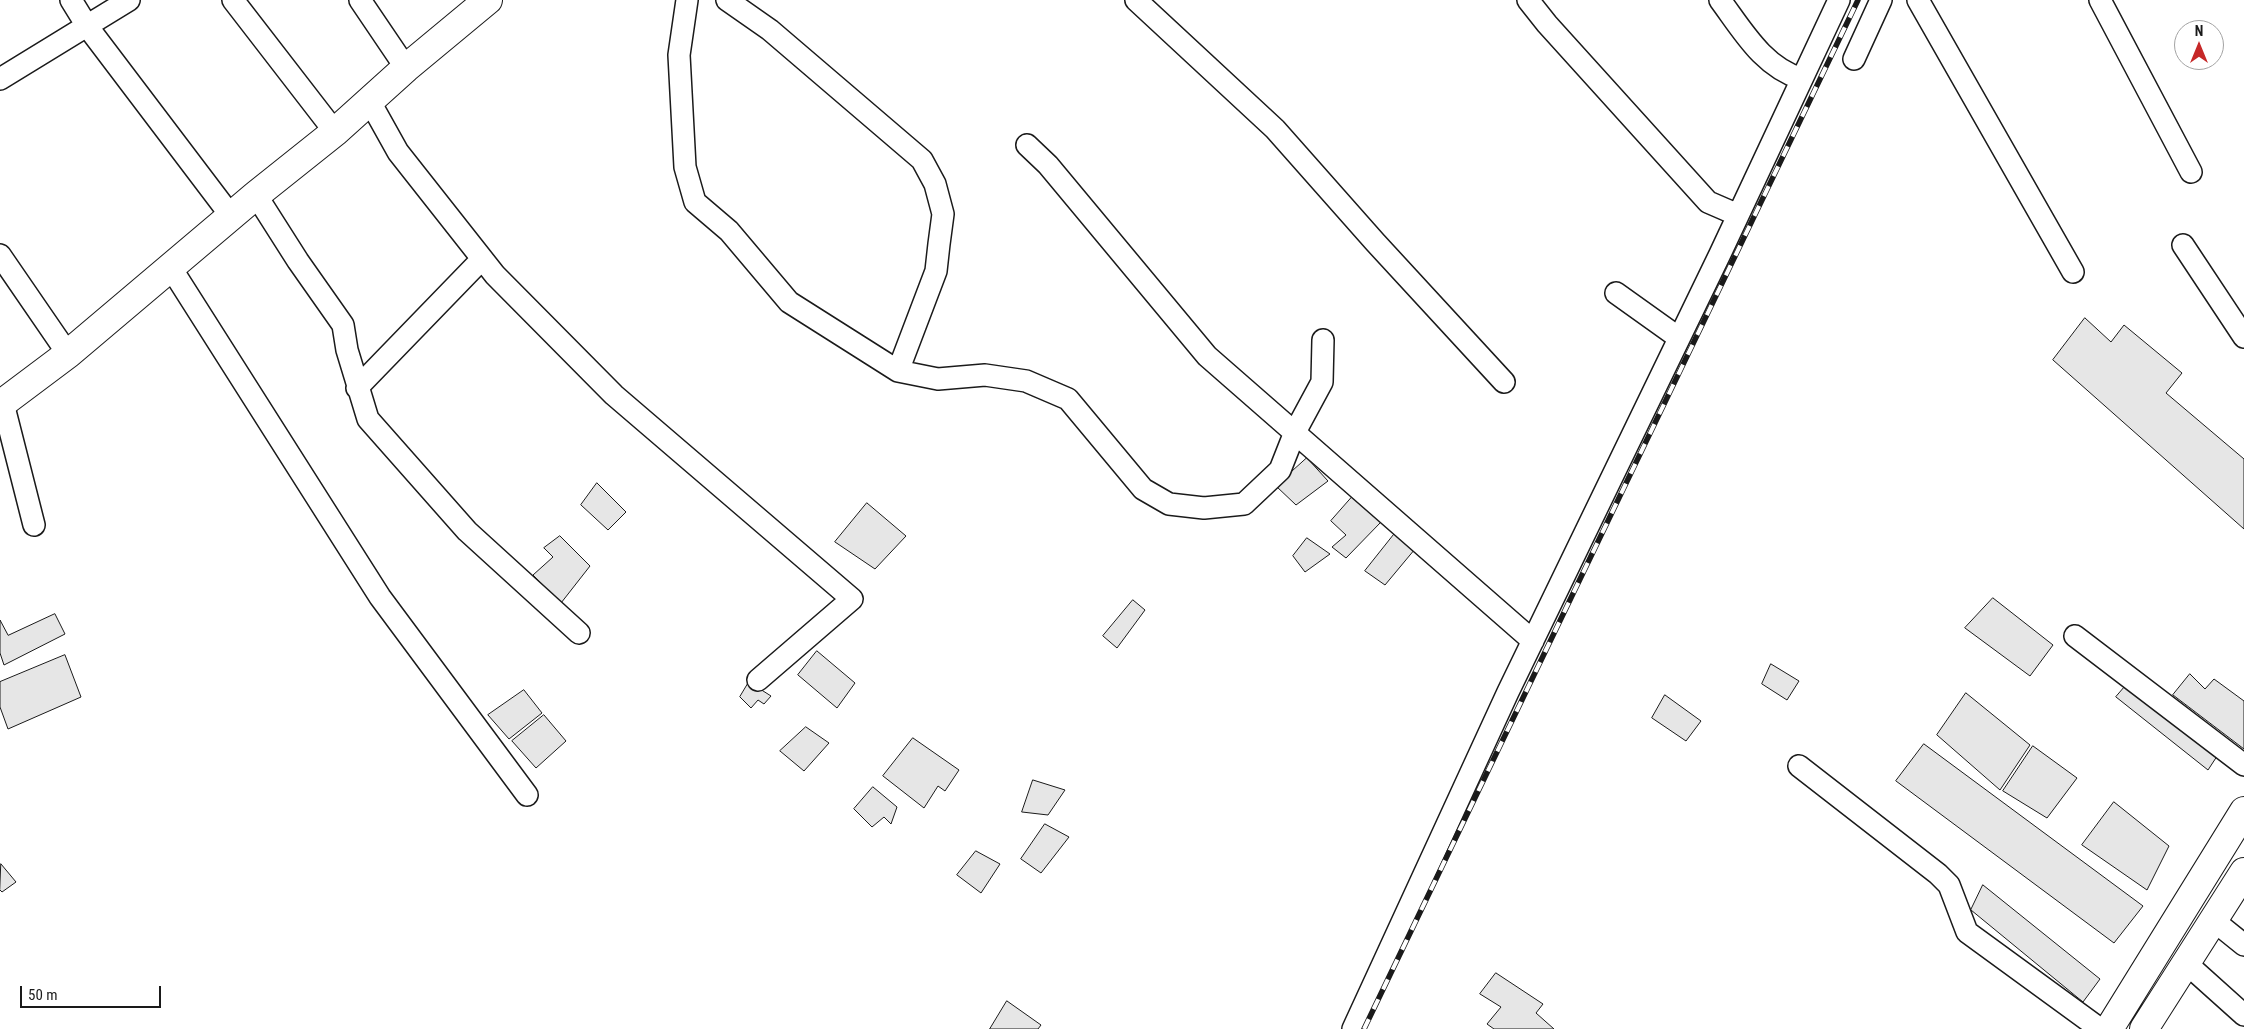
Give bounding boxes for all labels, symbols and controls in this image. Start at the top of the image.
north arrow [2174,20,2224,70]
text: N [2195,23,2203,39]
scale bar [22,976,164,1008]
text: 50 m [28,986,58,1004]

